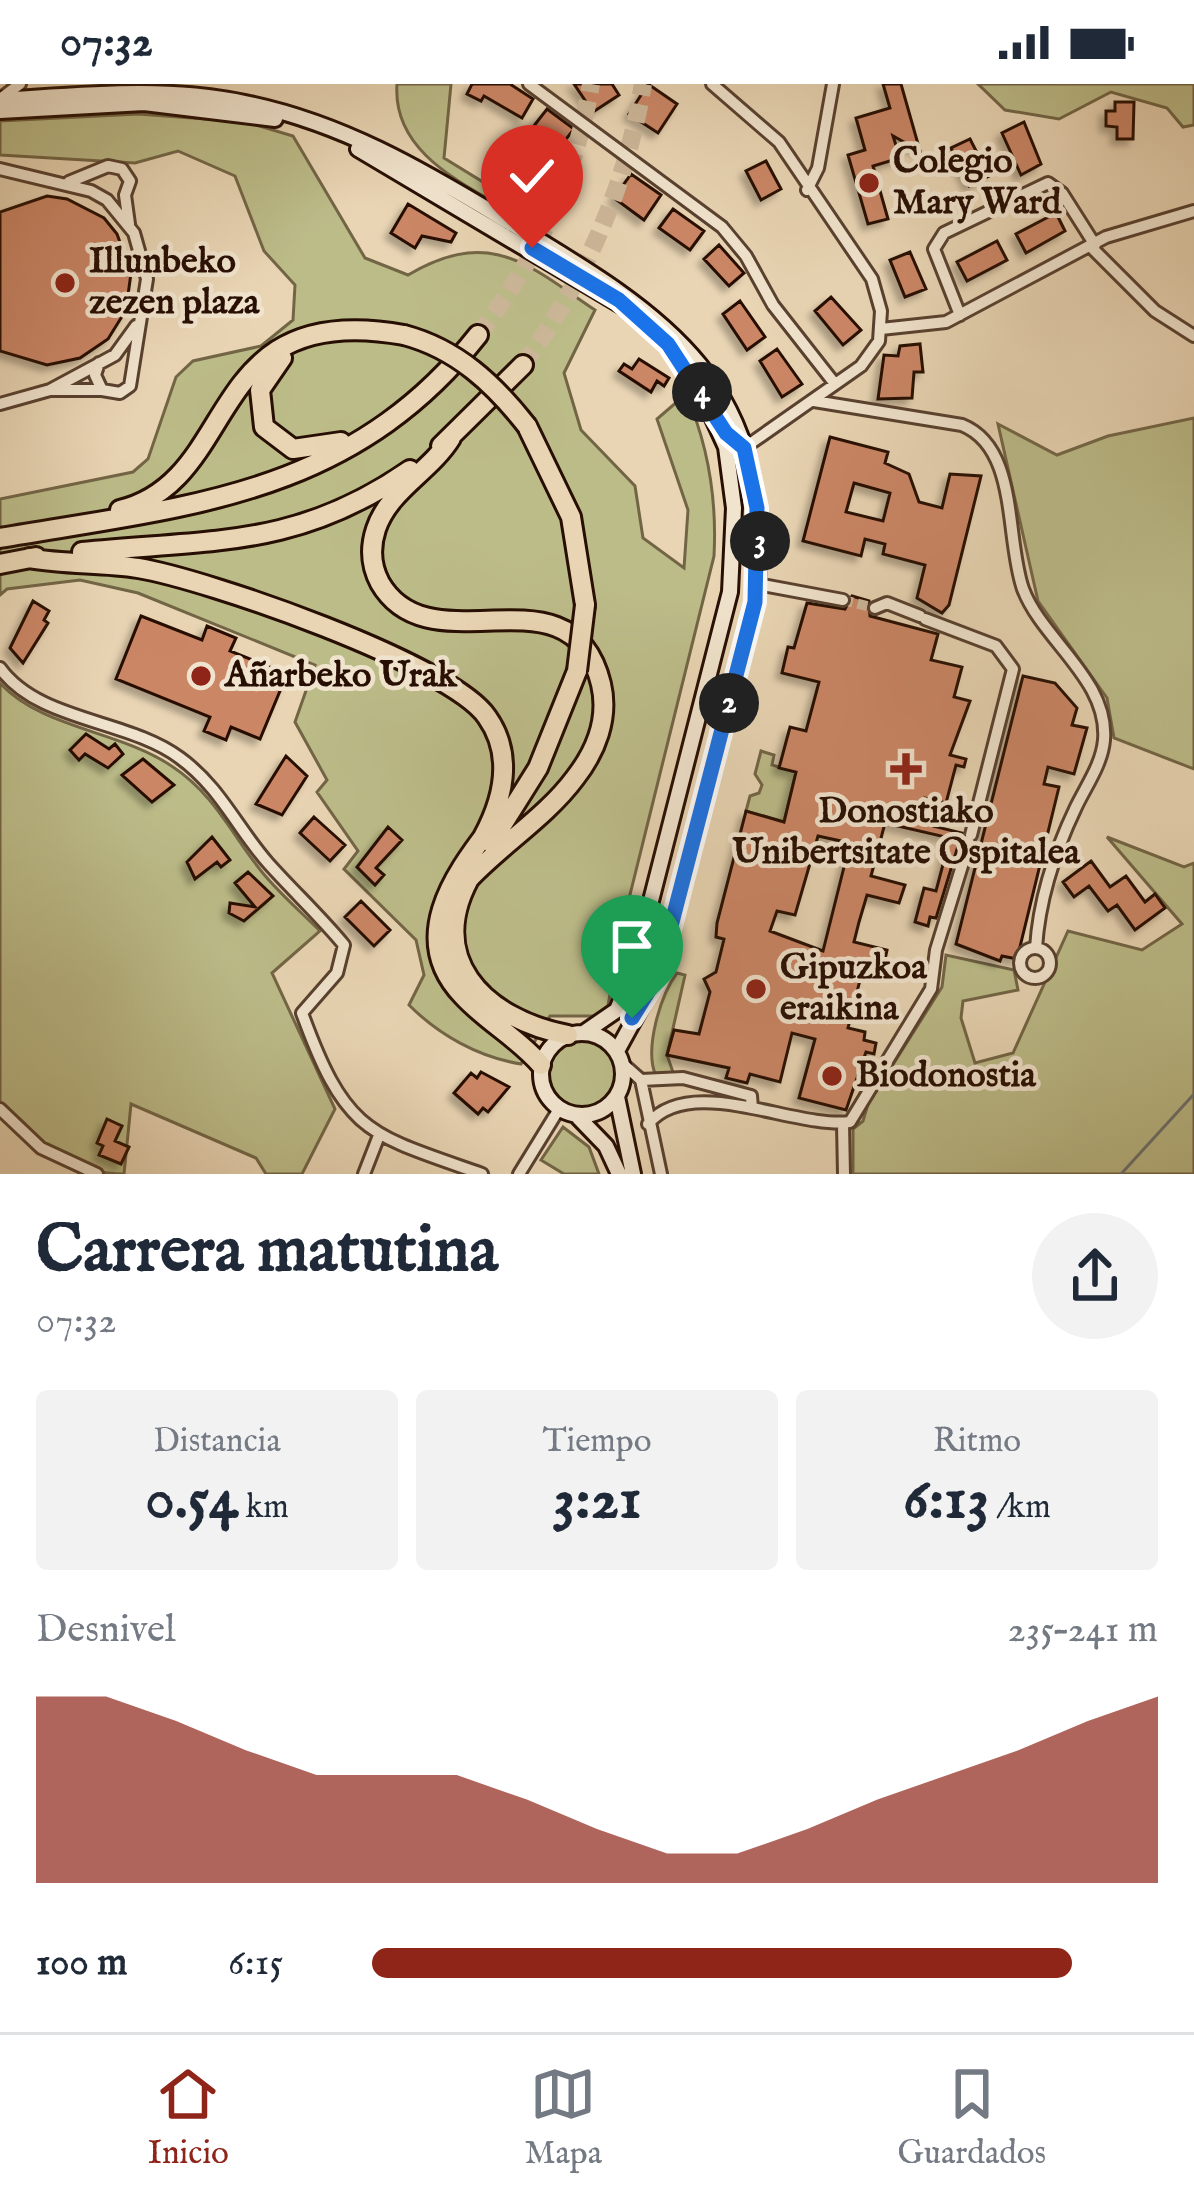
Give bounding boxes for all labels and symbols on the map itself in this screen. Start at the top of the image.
pin [481,125,583,248]
place label: Colegio Mary Ward [893,139,1062,226]
marker: Colegio Mary Ward [856,170,882,196]
place label: Illunbeko zezen plaza [89,239,261,326]
marker: Illunbeko zezen plaza [52,270,78,296]
pin: 4 [672,362,732,422]
pin: 3 [730,511,790,571]
place label: Añarbeko Urak [223,653,459,699]
marker: Añarbeko Urak [188,663,214,689]
pin: 2 [699,673,759,733]
marker: Donostiako Unibertsitate Ospitalea [890,753,922,785]
place label: Donostiako Unibertsitate Ospitalea [732,789,1081,876]
pin [581,895,683,1018]
place label: Gipuzkoa eraikina [780,945,928,1032]
marker: Gipuzkoa eraikina [743,976,769,1002]
place label: Biodonostia [856,1053,1037,1099]
marker: Biodonostia [819,1063,845,1089]

